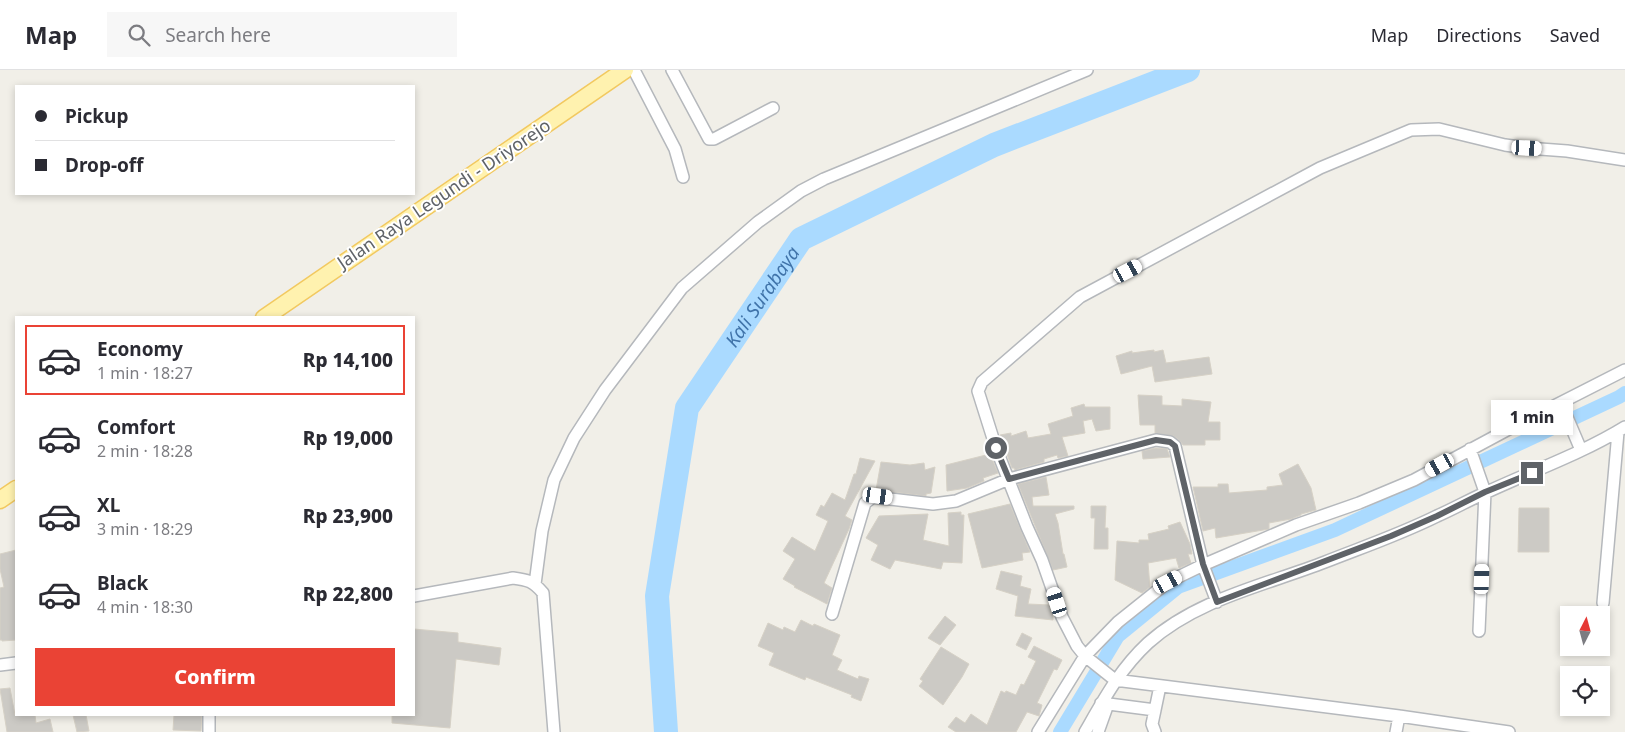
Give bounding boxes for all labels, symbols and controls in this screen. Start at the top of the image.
search box [107,12,457,57]
text: Map [25,18,77,51]
icon: search [125,21,153,49]
text: Search here [165,22,271,48]
text: Map [1371,23,1408,47]
text: Directions [1436,23,1522,47]
text: Saved [1550,23,1600,47]
text: Pickup [65,103,128,129]
street label: Jalan Raya Legundi - Driyorejo [330,113,555,275]
car [1511,140,1542,156]
text: Drop-off [65,152,144,178]
water label: Kali Surabaya [719,241,806,352]
car [1111,257,1144,285]
text: Economy [97,336,183,362]
icon: car [37,338,82,383]
text: Rp 14,100 [303,347,393,373]
text: 1 min · 18:27 [97,362,193,384]
callout: 1 min [1491,400,1573,436]
text: 1 min [1510,406,1554,428]
text: Comfort [97,414,176,440]
icon: car [37,416,82,461]
text: Rp 19,000 [303,425,393,451]
route start [985,437,1007,459]
text: 2 min · 18:28 [97,440,193,462]
car [1423,451,1456,479]
route end [1521,462,1543,484]
car [862,486,893,506]
text: XL [97,492,120,518]
icon: car [37,494,82,539]
text: Rp 23,900 [303,503,393,529]
text: 3 min · 18:29 [97,518,193,540]
car [1473,564,1490,594]
car [1151,568,1184,596]
text: Black [97,570,148,596]
icon: car [37,572,82,617]
text: Rp 22,800 [303,581,393,607]
car [1045,585,1068,619]
text: 4 min · 18:30 [97,596,193,618]
north arrow [1560,606,1610,656]
map controls [1560,606,1610,716]
button: Confirm [35,648,395,706]
button: locate [1560,666,1610,716]

